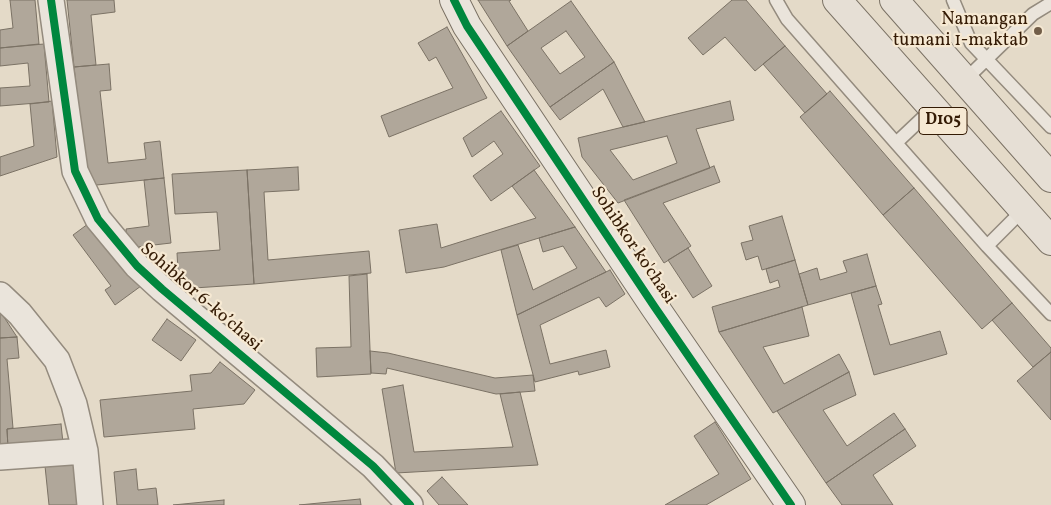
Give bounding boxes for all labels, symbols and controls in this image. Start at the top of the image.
place label: Namangan tumani 1-maktab [893,10,1028,52]
marker: Namangan tumani 1-maktab [1032,25,1044,37]
road number: D105 [919,108,967,134]
street label: Sohibkor ko'chasi [585,183,679,309]
street label: Sohibkor 6-koʼchasi [135,239,265,357]

